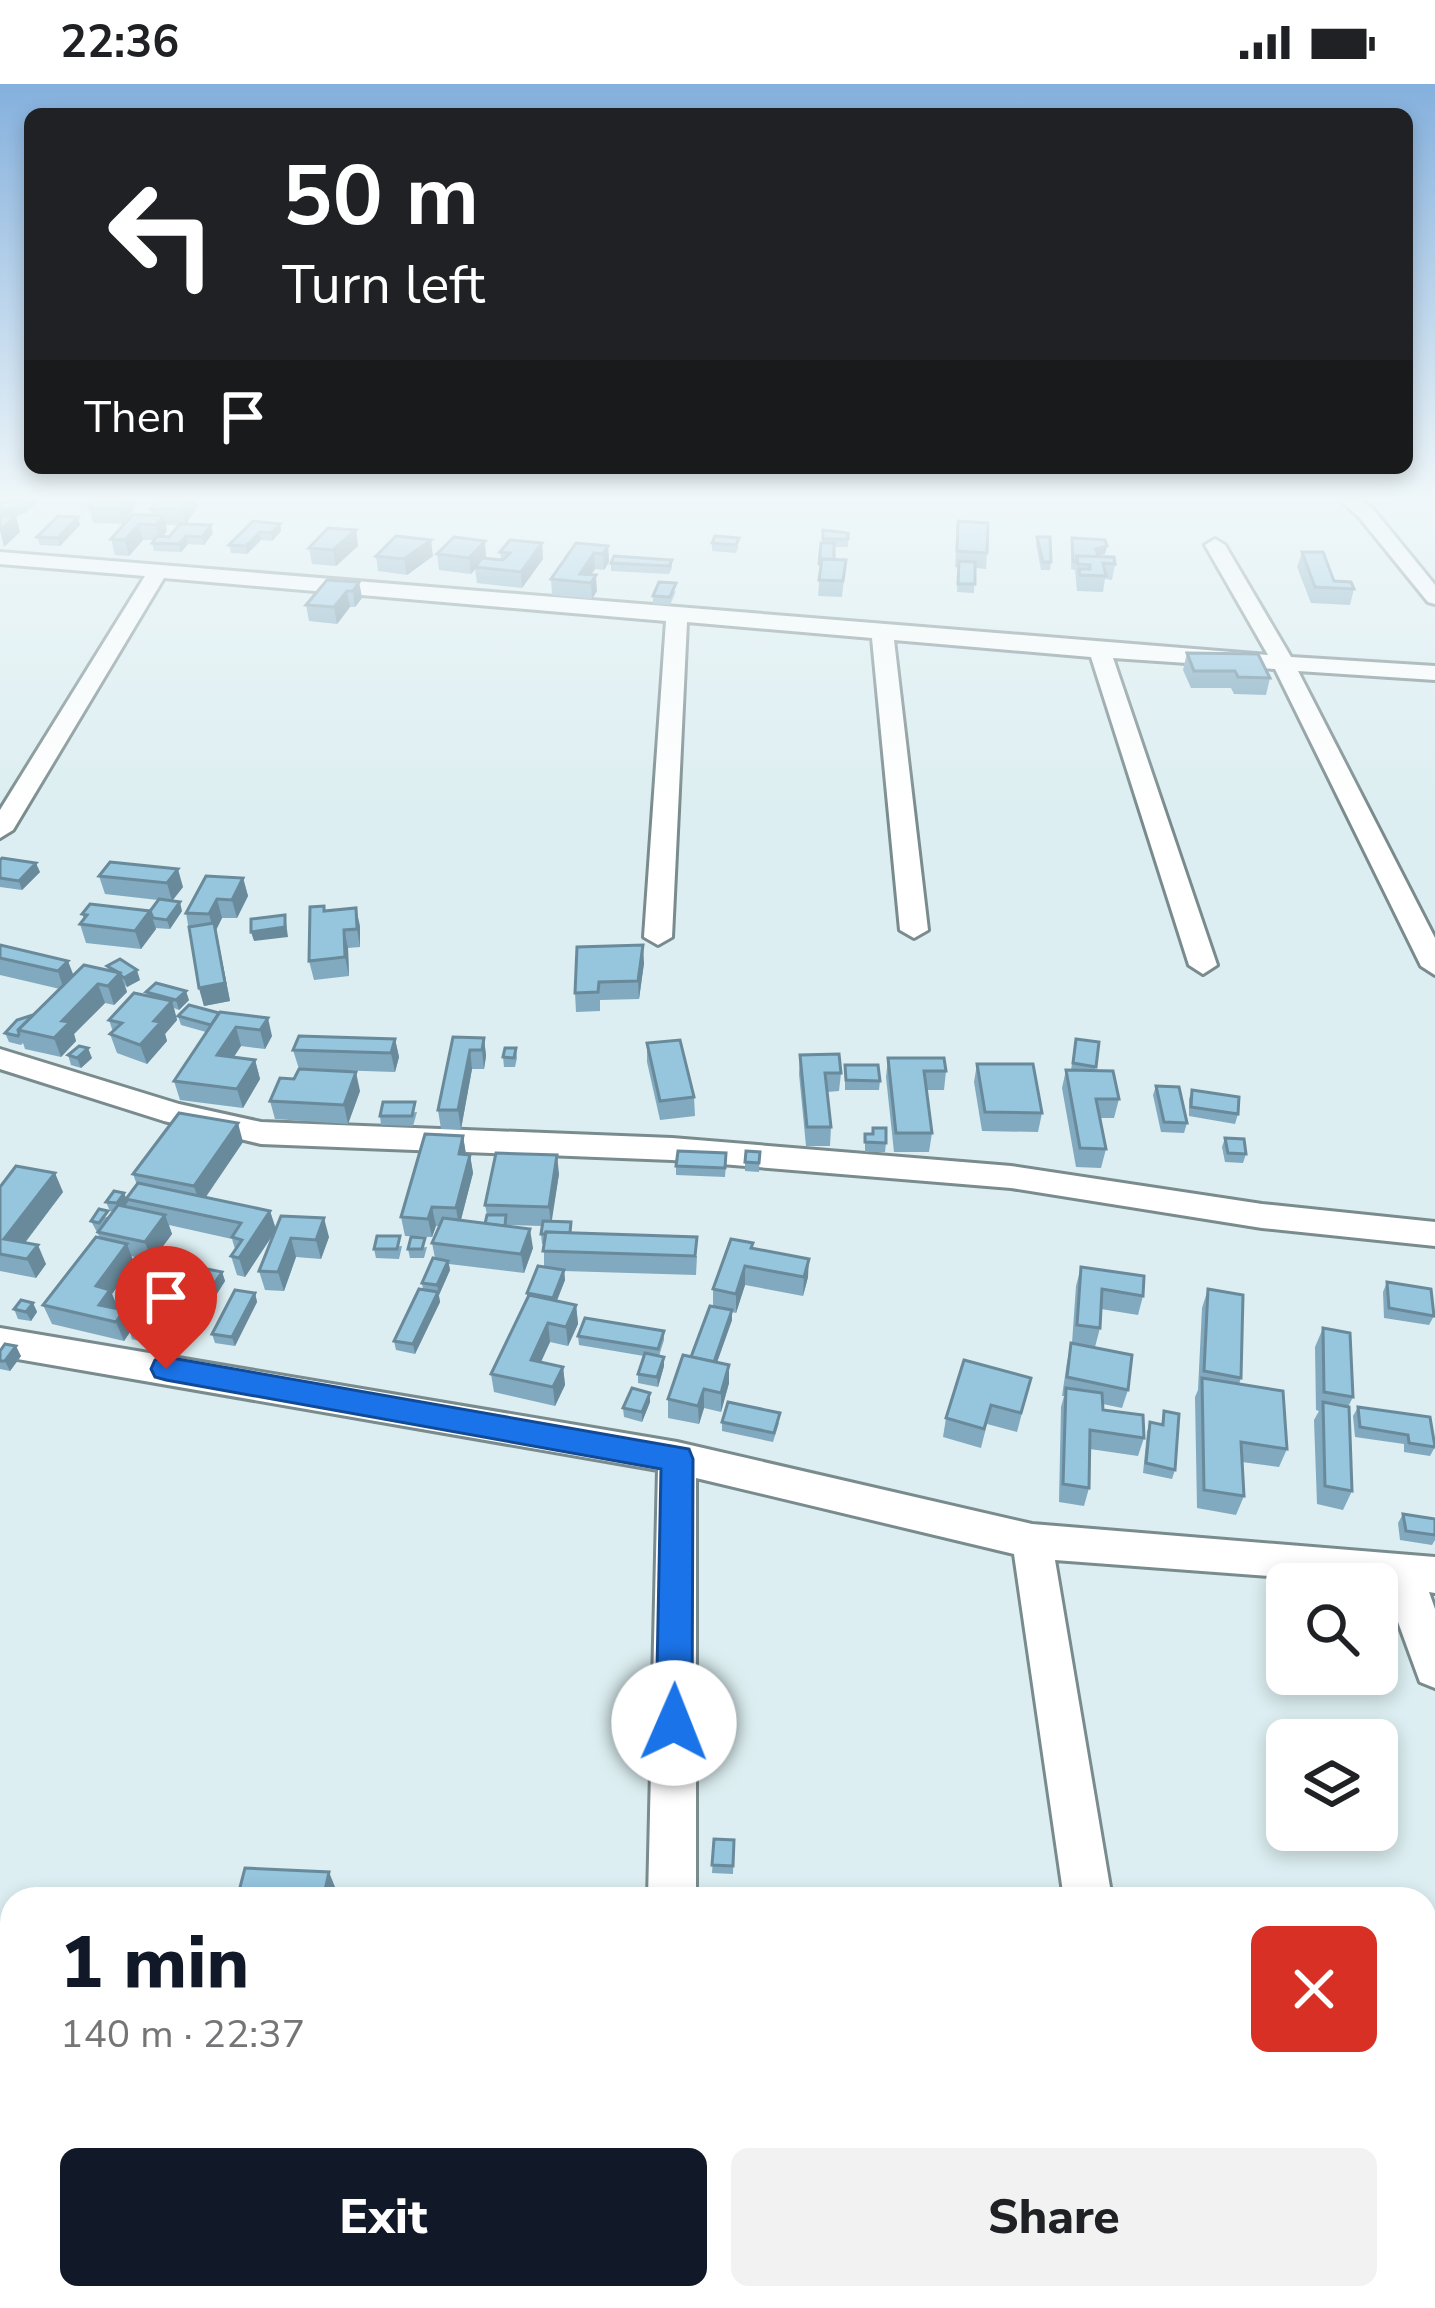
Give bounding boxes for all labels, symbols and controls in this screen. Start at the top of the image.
text: 22:36 [60,12,179,73]
text: 50 m [282,139,479,254]
icon: left [84,156,240,312]
text: Turn left [282,248,485,322]
icon: arrive [210,384,276,450]
text: Then [84,387,186,448]
pin [115,1246,217,1369]
icon: arrive [133,1264,199,1330]
map controls [1266,1563,1398,1851]
button: search [1266,1563,1398,1695]
position arrow [611,1660,737,1786]
button: layers [1266,1719,1398,1851]
text: 1 min [60,1914,249,2012]
button: close [1251,1926,1377,2052]
text: 140 m · 22:37 [60,2008,305,2061]
button: Exit [60,2148,707,2286]
button: Share [731,2148,1377,2286]

